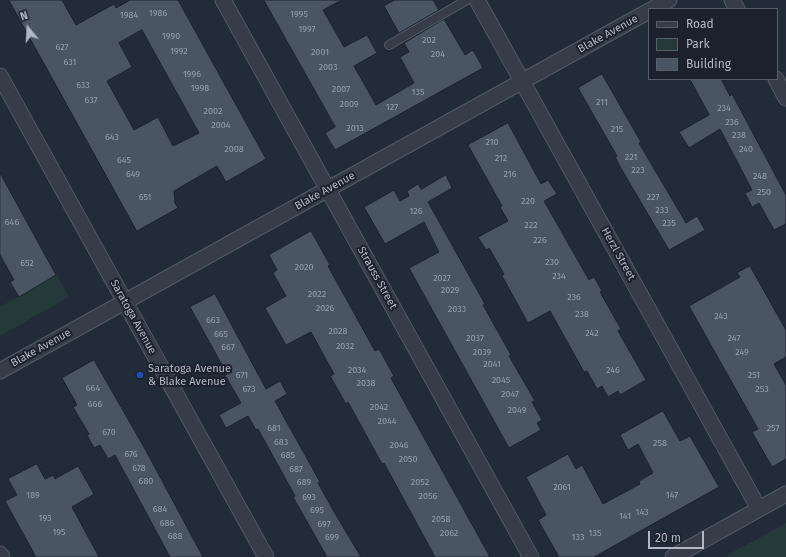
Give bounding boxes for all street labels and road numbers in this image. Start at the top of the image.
street label: Blake Avenue [576,12,640,56]
street label: Blake Avenue [293,169,357,213]
street label: Herzl Street [598,225,638,283]
street label: Strauss Street [354,245,400,311]
street label: Saratoga Avenue [107,278,159,356]
street label: Blake Avenue [9,326,73,370]

